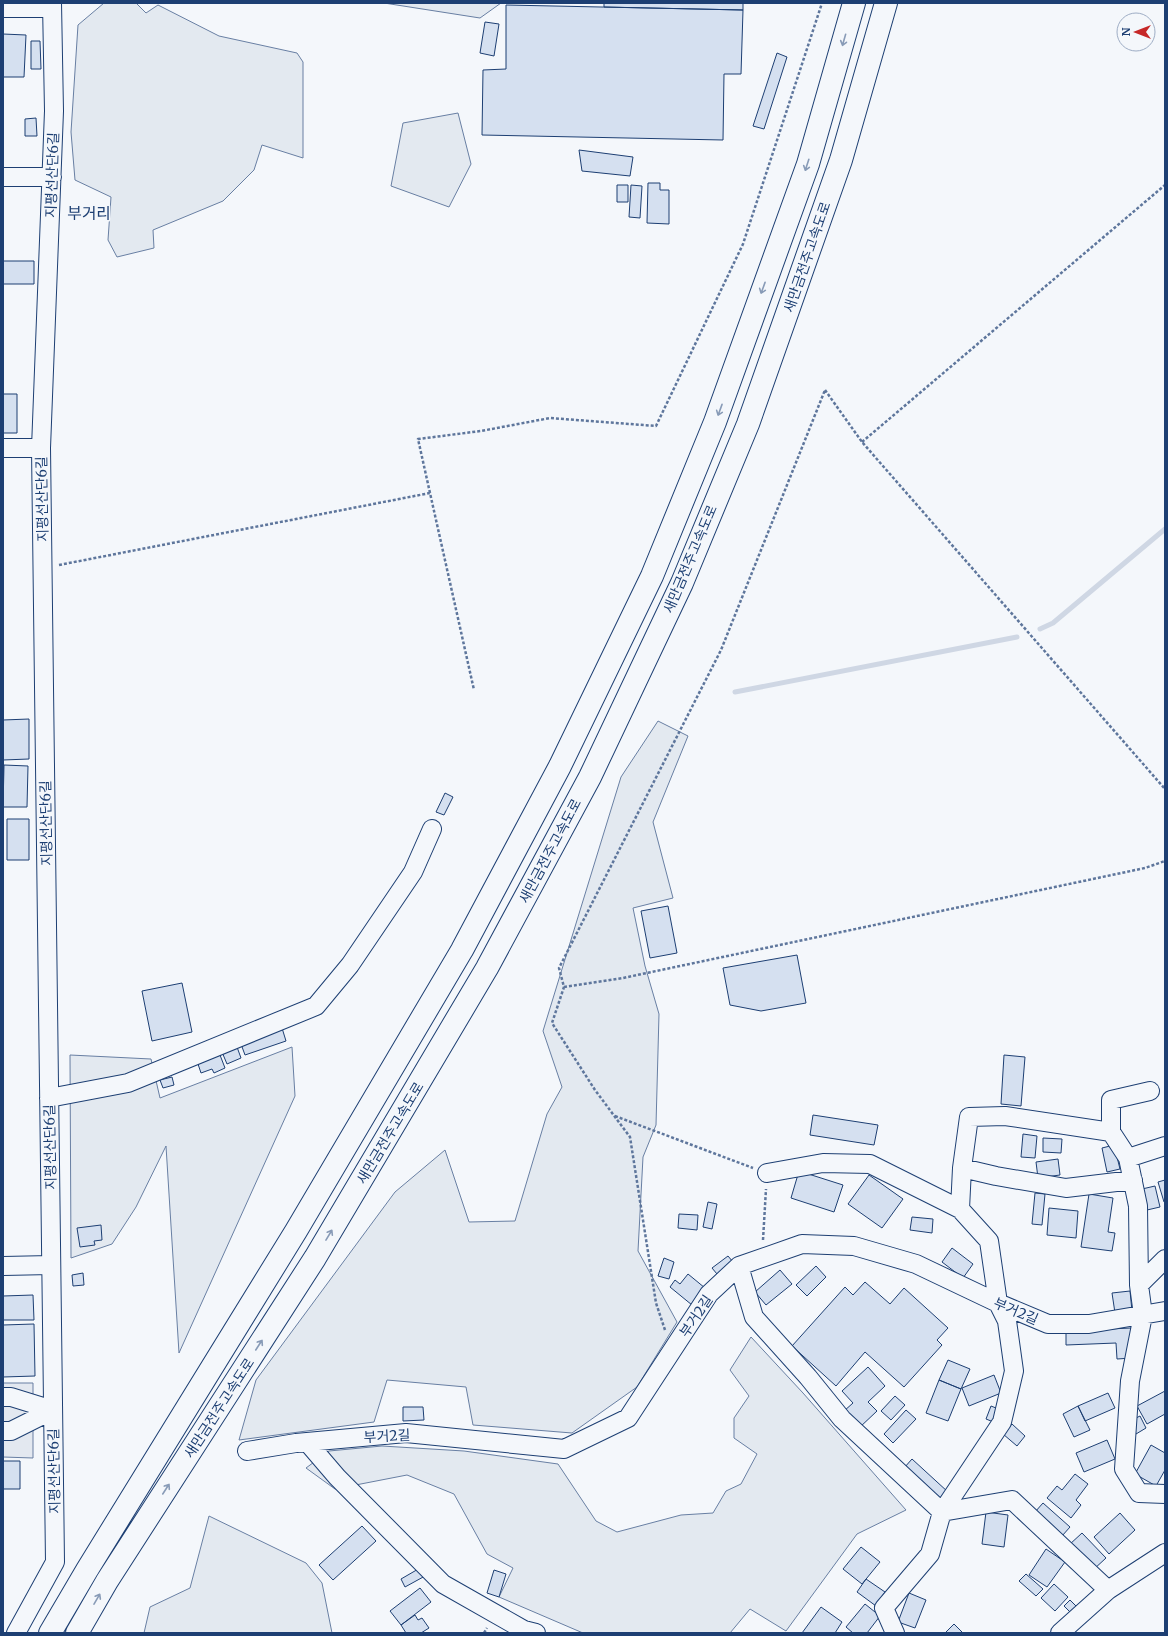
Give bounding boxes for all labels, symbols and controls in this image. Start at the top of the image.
north arrow [1116,12,1156,52]
text: N [1119,27,1133,36]
one-way arrow [840,34,847,47]
street label: 지평선산단6길 [42,132,62,218]
one-way arrow [803,159,810,172]
street label: 새만금전주고속도로 [780,199,834,315]
district label: 부거리 [67,203,111,223]
one-way arrow [759,281,767,293]
one-way arrow [715,404,723,416]
street label: 지평선산단6길 [32,456,52,542]
street label: 새만금전주고속도로 [659,502,721,616]
street label: 지평선산단6길 [36,780,56,866]
street label: 새만금전주고속도로 [515,795,585,906]
street label: 새만금전주고속도로 [352,1079,428,1187]
street label: 지평선산단6길 [40,1104,60,1190]
one-way arrow [325,1230,333,1241]
street label: 부거2길 [675,1291,717,1341]
street label: 부거2길 [991,1294,1041,1328]
one-way arrow [256,1339,264,1351]
street label: 새만금전주고속도로 [180,1354,258,1462]
street label: 부거2길 [363,1426,411,1446]
street label: 지평선산단6길 [44,1428,64,1514]
one-way arrow [162,1484,170,1495]
one-way arrow [93,1593,101,1605]

